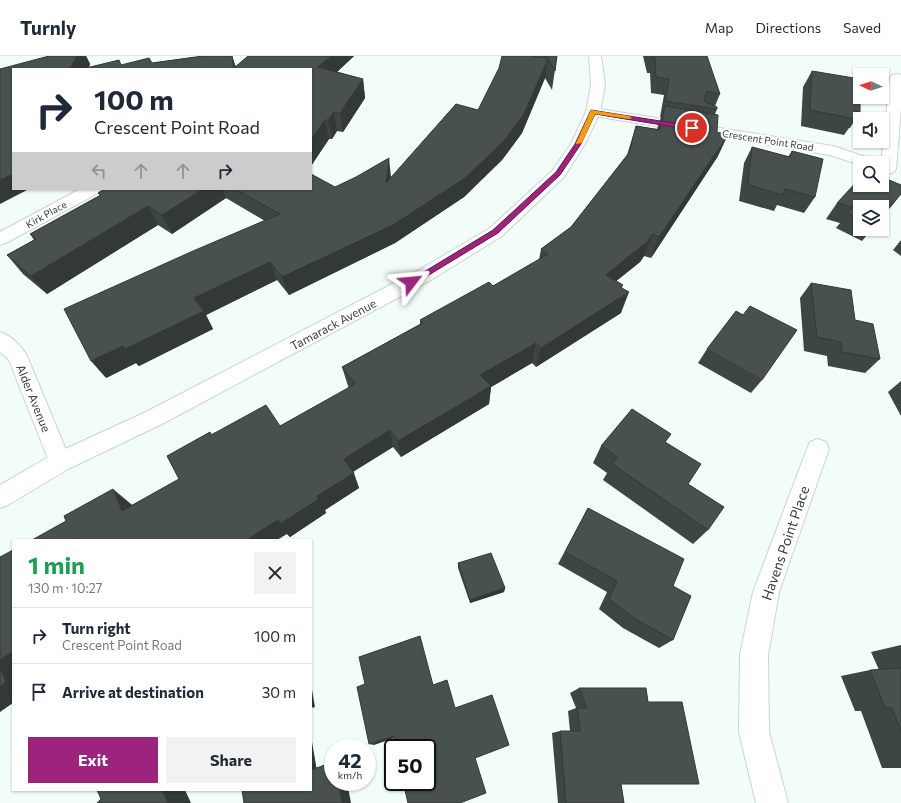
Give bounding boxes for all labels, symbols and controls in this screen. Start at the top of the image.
text: Turnly [20,16,76,39]
text: Map [705,19,734,36]
text: Directions [756,19,821,36]
text: Saved [843,19,881,36]
north arrow [853,68,889,104]
map controls [853,68,889,236]
text: 100 m [94,82,174,116]
icon: right [28,84,80,136]
pin [675,111,709,145]
button: sound [853,112,889,148]
text: Crescent Point Road [94,116,260,138]
icon: arrive [681,117,703,139]
street label: Crescent Point Road [722,127,815,153]
button: search [853,156,889,192]
icon: left [88,160,110,182]
icon: ahead [130,160,152,182]
icon: ahead [172,160,194,182]
icon: right [214,160,236,182]
street label: Kirk Place [23,198,69,230]
button: layers [853,200,889,236]
position arrow [390,261,432,303]
street label: Tamarack Avenue [288,295,378,353]
street label: Alder Avenue [14,362,54,434]
street label: Havens Point Place [757,484,813,602]
text: 1 min [28,550,85,579]
button: close [254,552,296,594]
text: 130 m · 10:27 [28,580,102,596]
text: Turn right [62,619,131,637]
icon: right [28,625,50,647]
text: 100 m [254,627,296,645]
text: Crescent Point Road [62,637,182,653]
icon: arrive [28,681,50,703]
text: Arrive at destination [62,683,204,701]
text: 30 m [262,683,296,701]
button: Exit [28,737,158,783]
button: Share [166,737,296,783]
speed limit sign: 50 [384,739,436,791]
text: 42 [338,748,362,772]
text: km/h [338,769,362,781]

